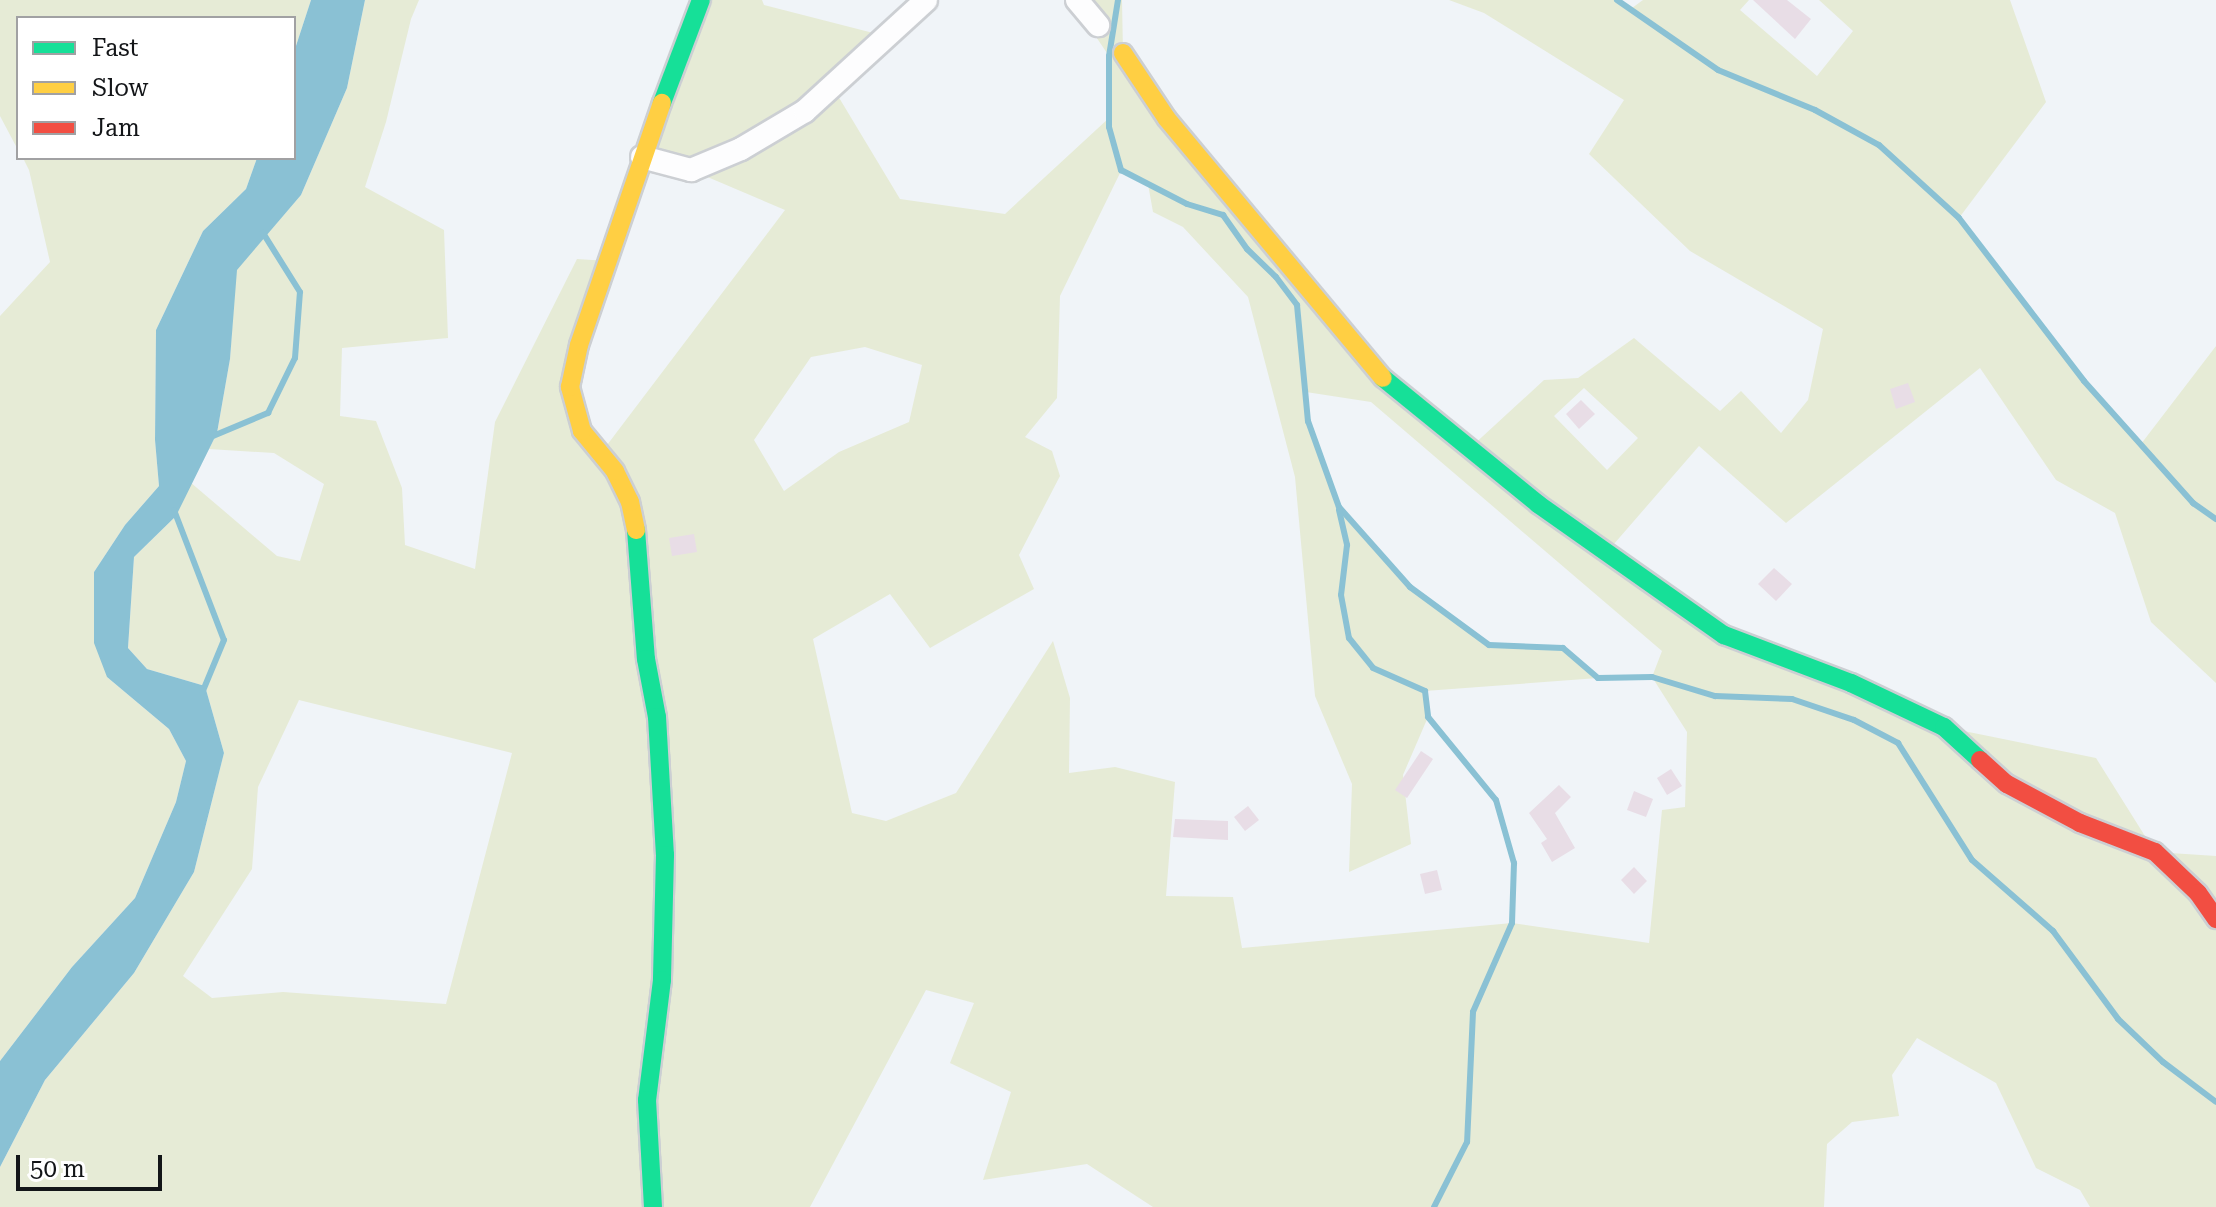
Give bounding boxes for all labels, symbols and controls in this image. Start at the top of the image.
legend [16,16,296,160]
text: Fast [92,34,139,62]
text: Slow [92,74,148,102]
text: Jam [92,114,140,142]
scale bar [20,1139,166,1189]
text: 50 m [30,1155,85,1183]

